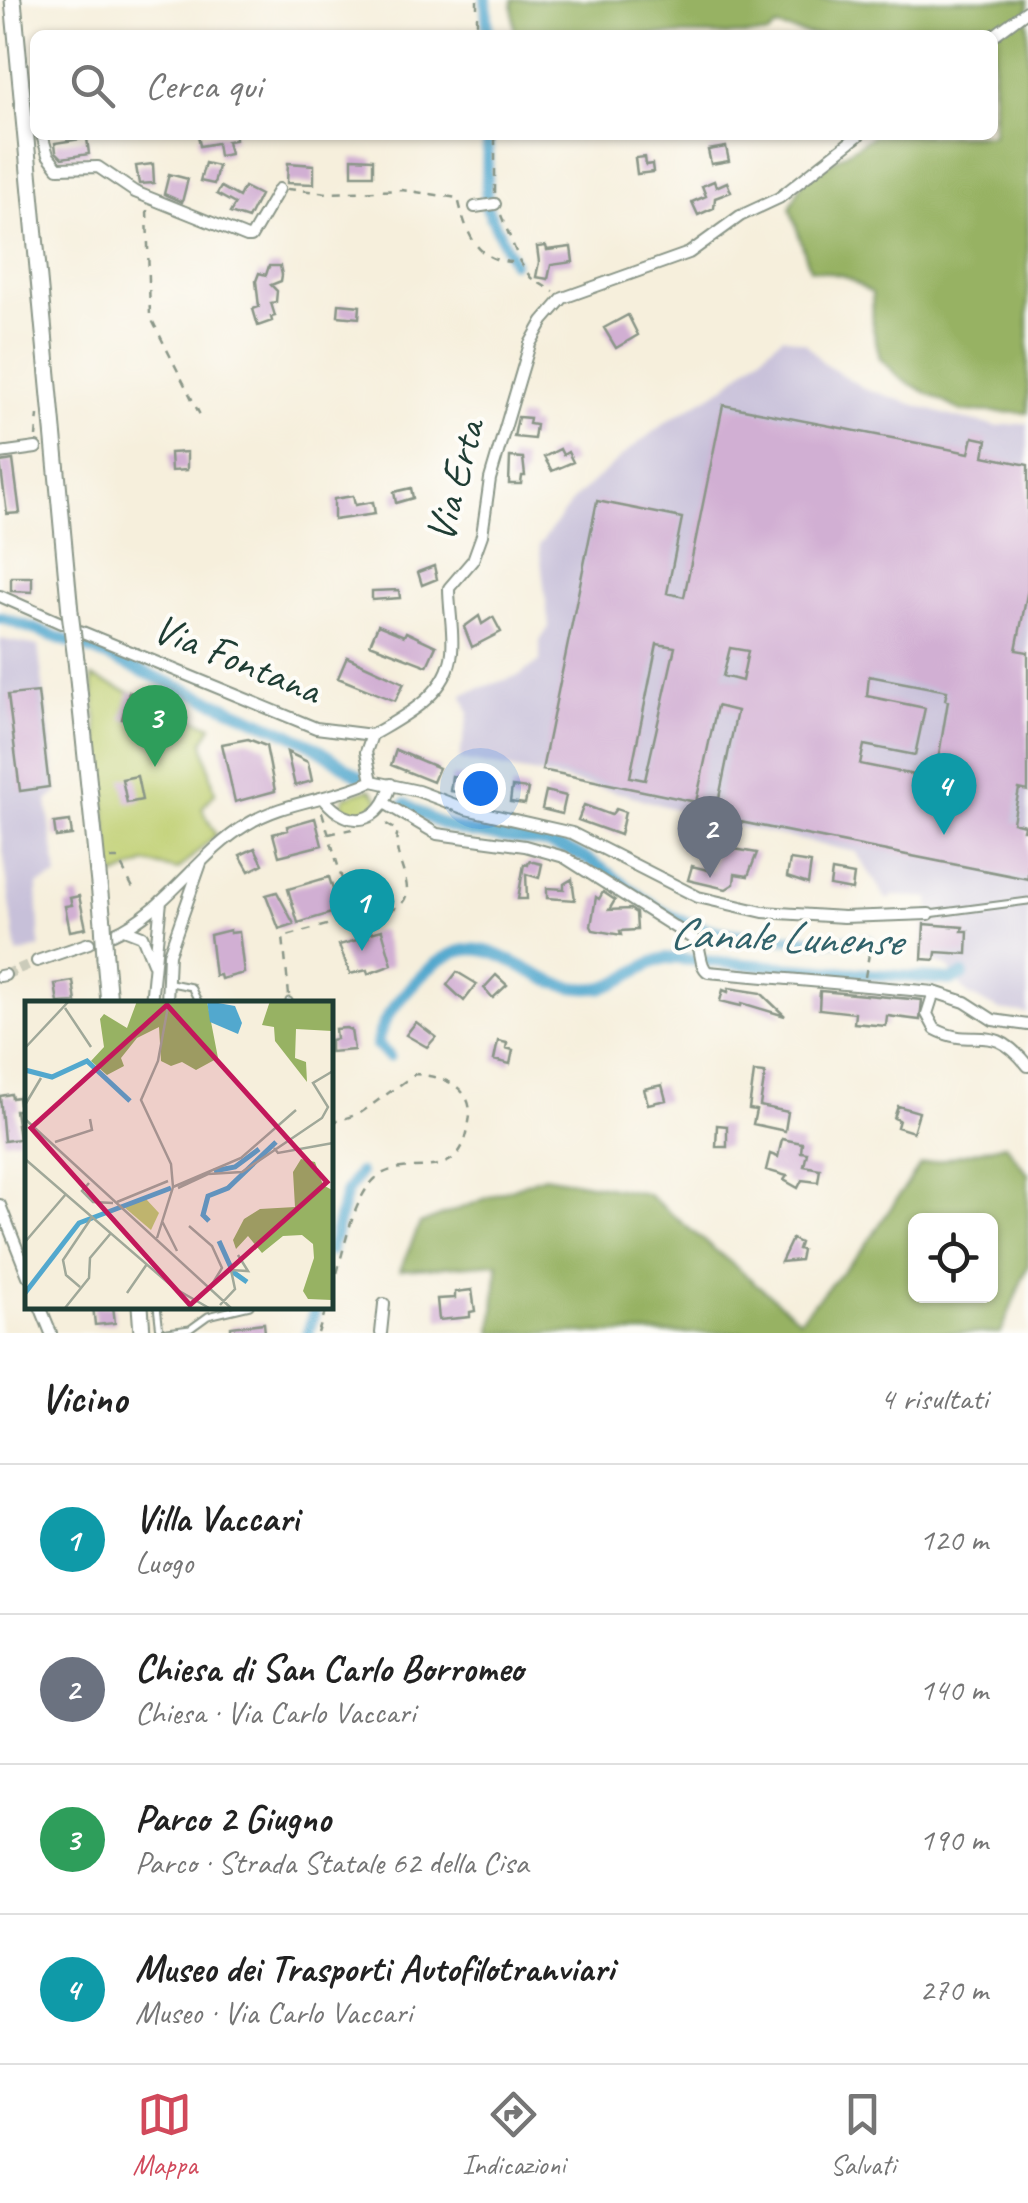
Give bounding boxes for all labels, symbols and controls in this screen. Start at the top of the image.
search box [30,30,998,140]
icon: search [65,58,120,113]
text: Cerca qui [145,62,262,109]
street label: Via Erta [413,411,498,548]
street label: Via Fontana [146,602,331,718]
pin: 3 [122,684,188,767]
pin: 4 [912,752,976,835]
your location [455,763,506,814]
pin: 2 [678,796,742,878]
pin: 1 [330,868,394,951]
water label: Canale Lunense [668,904,908,970]
inset map [25,1001,332,1308]
map controls [908,1213,998,1303]
button: locate [908,1213,998,1303]
text: Vicino [40,1372,127,1425]
text: 4 risultati [880,1378,988,1419]
text: Villa Vaccari [135,1495,299,1542]
text: 1 [65,1519,80,1560]
text: 120 m [919,1519,988,1560]
text: Luogo [135,1542,193,1583]
text: Chiesa di San Carlo Borromeo [135,1645,523,1692]
text: 2 [65,1669,80,1710]
text: 140 m [919,1669,988,1710]
text: Chiesa · Via Carlo Vaccari [135,1692,415,1733]
text: Parco 2 Giugno [135,1795,331,1842]
text: 3 [65,1819,80,1860]
text: 190 m [919,1819,988,1860]
text: Parco · Strada Statale 62 della Cisa [135,1842,528,1883]
text: Museo dei Trasporti Autofilotranviari [135,1945,614,1992]
text: 4 [65,1969,80,2010]
text: 270 m [919,1969,988,2010]
text: Museo · Via Carlo Vaccari [135,1992,412,2033]
tab: Mappa [132,2087,197,2182]
tab: Indicazioni [462,2087,565,2182]
tab: Salvati [830,2087,896,2182]

